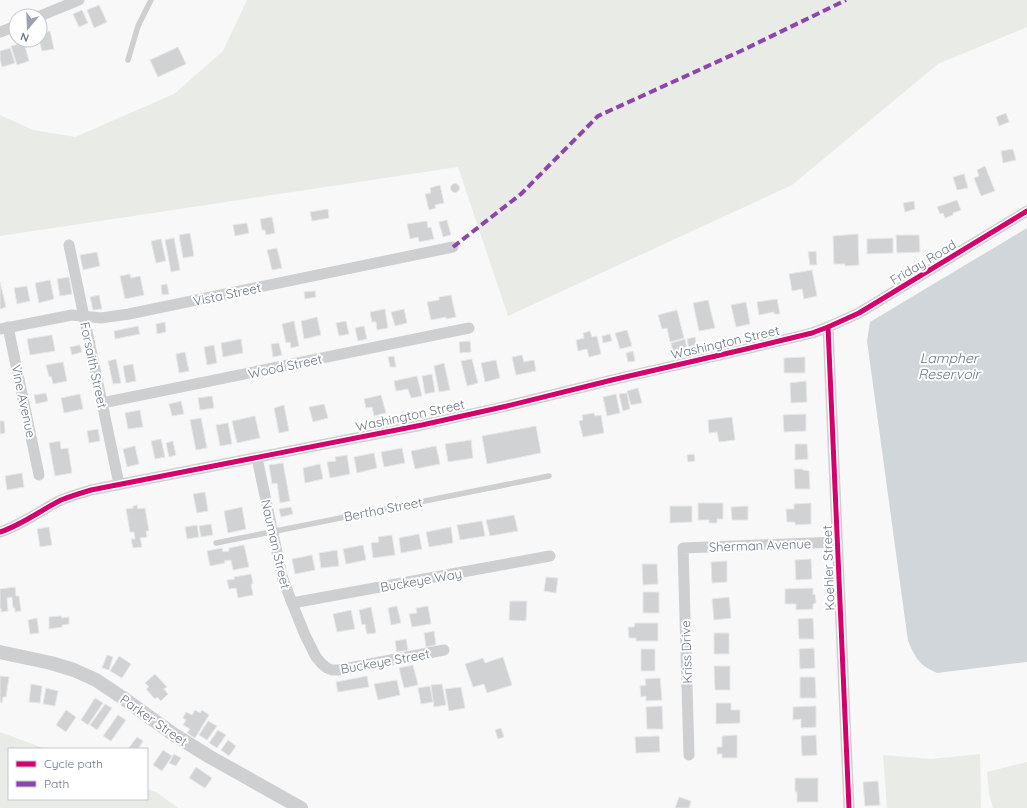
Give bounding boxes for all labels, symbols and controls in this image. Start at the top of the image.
north arrow [8,8,48,48]
text: N [19,30,31,45]
street label: Friday Road [887,236,959,288]
street label: Vista Street [192,279,262,309]
street label: Forsaith Street [77,320,111,410]
street label: Washington Street [669,322,781,362]
water label: Lampher Reservoir [918,349,982,383]
street label: Wood Street [247,350,323,382]
street label: Vine Avenue [8,363,40,439]
street label: Washington Street [354,396,466,434]
street label: Bertha Street [342,494,424,524]
street label: Nauman Street [258,498,294,590]
street label: Koehler Street [819,525,837,611]
street label: Sherman Avenue [709,535,811,555]
street label: Buckeye Way [379,565,463,595]
street label: Kriss Drive [677,620,695,684]
street label: Buckeye Street [339,645,431,677]
street label: Parker Street [117,691,191,749]
legend [8,748,148,800]
text: Cycle path [44,756,103,771]
text: Path [44,776,69,791]

